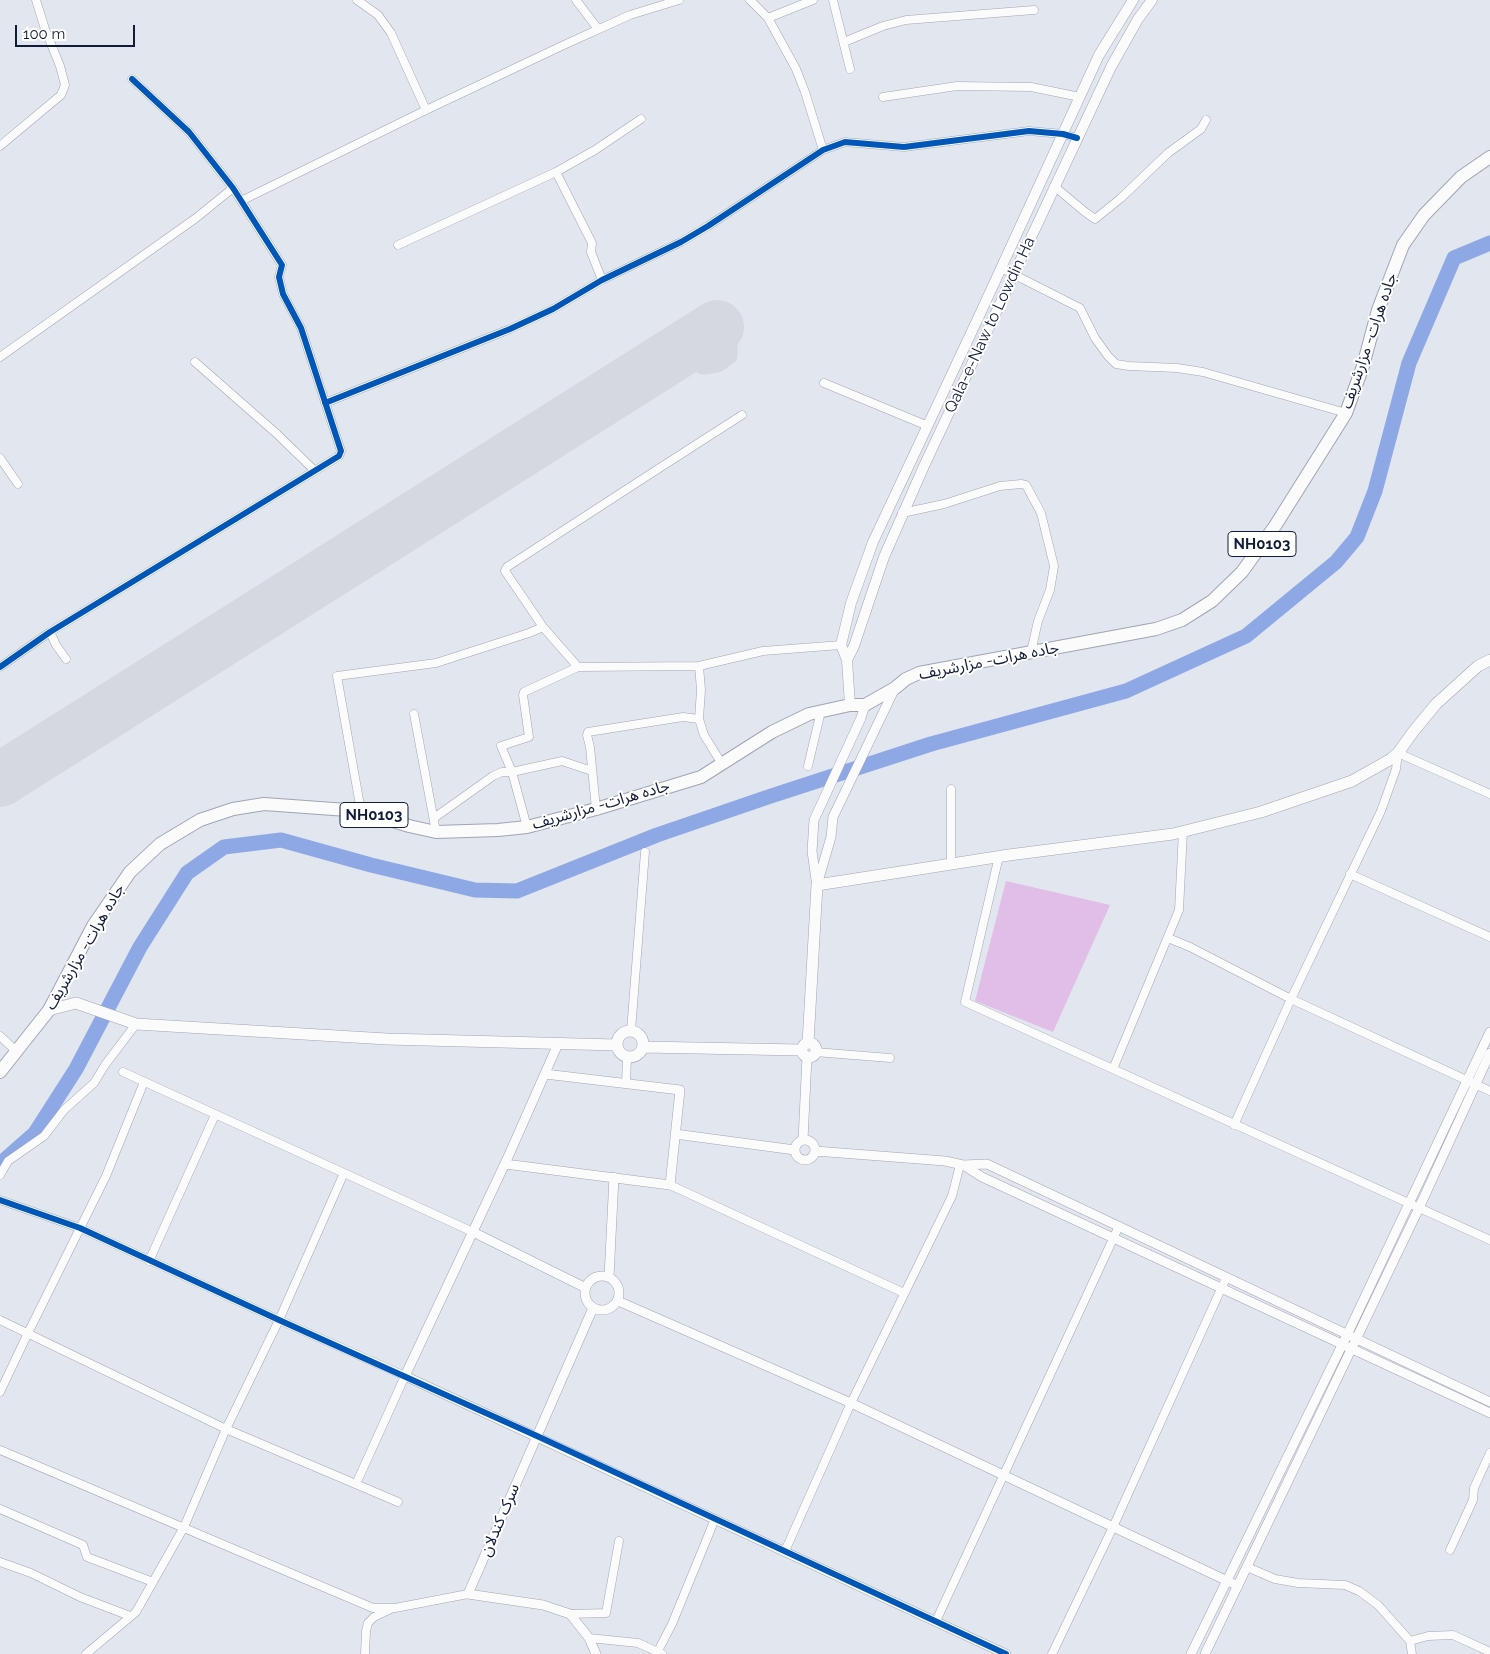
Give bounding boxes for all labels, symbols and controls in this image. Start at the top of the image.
scale bar [18,15,138,47]
text: 100 m [23,25,65,43]
street label: Qala-e-Naw to Lowdin Ha [941,234,1039,416]
street label: جاده هرات- مزارشریف [1337,271,1401,411]
road number: NH0103 [1228,532,1296,556]
street label: جاده هرات- مزارشریف [917,638,1061,684]
street label: جاده هرات- مزارشریف [530,776,672,834]
road number: NH0103 [340,802,408,828]
street label: جاده هرات- مزارشریف [41,881,129,1013]
street label: سرک کندلان [476,1481,524,1559]

